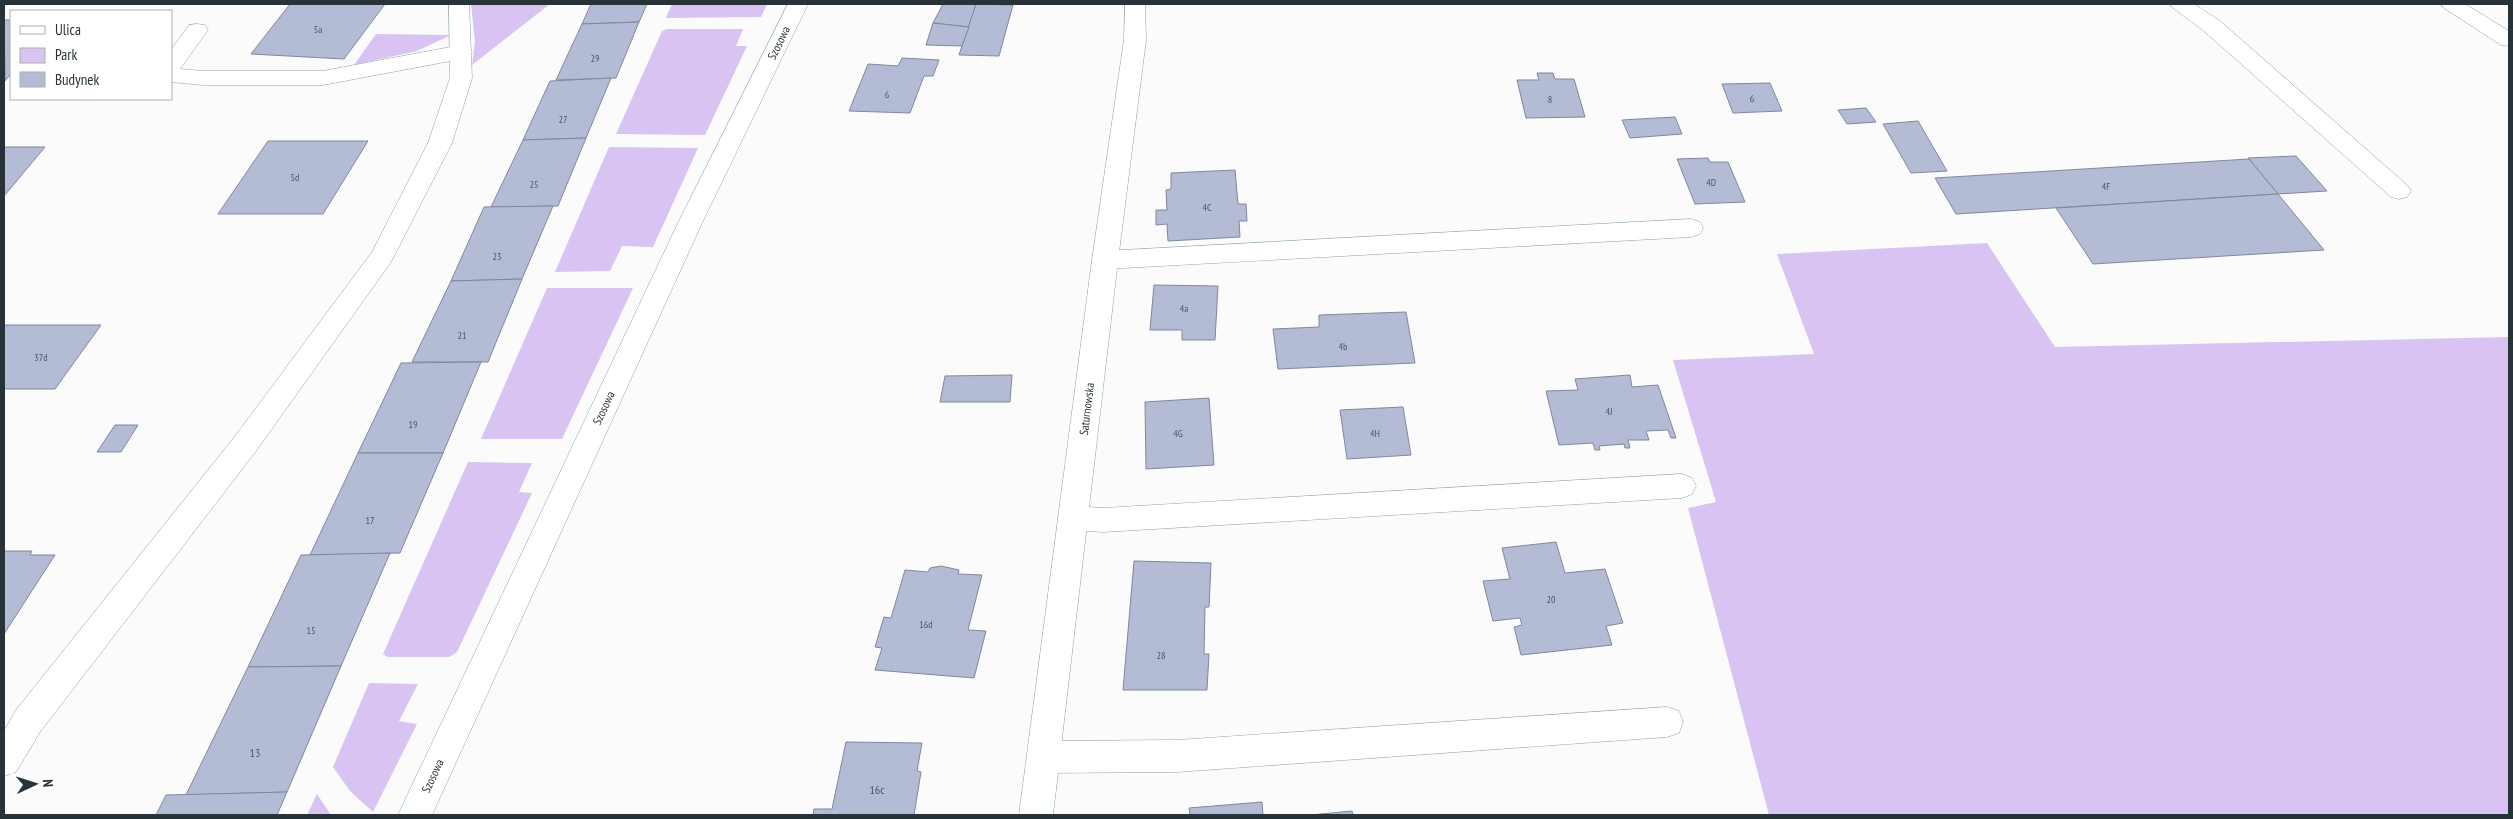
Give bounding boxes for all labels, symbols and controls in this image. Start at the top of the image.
legend [10,10,172,100]
text: Ulica [55,20,81,39]
house number: 5a [314,23,322,36]
street label: Szosowa [764,23,793,62]
text: Park [55,45,77,64]
house number: 29 [591,52,600,65]
text: Budynek [55,70,99,89]
house number: 6 [885,88,890,101]
house number: 6 [1750,92,1755,105]
house number: 8 [1548,93,1552,106]
house number: 27 [559,113,568,126]
house number: 5d [291,171,299,184]
house number: 4D [1706,176,1716,189]
house number: 25 [530,178,539,191]
house number: 4F [2102,180,2110,193]
house number: 4C [1202,201,1212,214]
house number: 23 [493,250,502,263]
house number: 4a [1180,302,1188,315]
house number: 21 [458,329,467,342]
house number: 4b [1339,340,1347,353]
house number: 37d [34,351,48,364]
street label: Saturnowska [1076,382,1097,436]
street label: Szosowa [589,388,618,427]
house number: 4J [1606,405,1612,418]
house number: 19 [409,418,418,431]
house number: 4G [1173,427,1183,440]
house number: 4H [1370,427,1380,440]
house number: 17 [366,514,375,527]
house number: 20 [1547,593,1556,606]
house number: 16d [919,618,933,631]
house number: 15 [307,624,316,637]
house number: 28 [1157,649,1166,662]
house number: 13 [250,745,260,760]
street label: Szosowa [418,756,447,795]
north arrow [10,759,60,809]
text: N [39,779,57,787]
house number: 16c [869,782,885,797]

